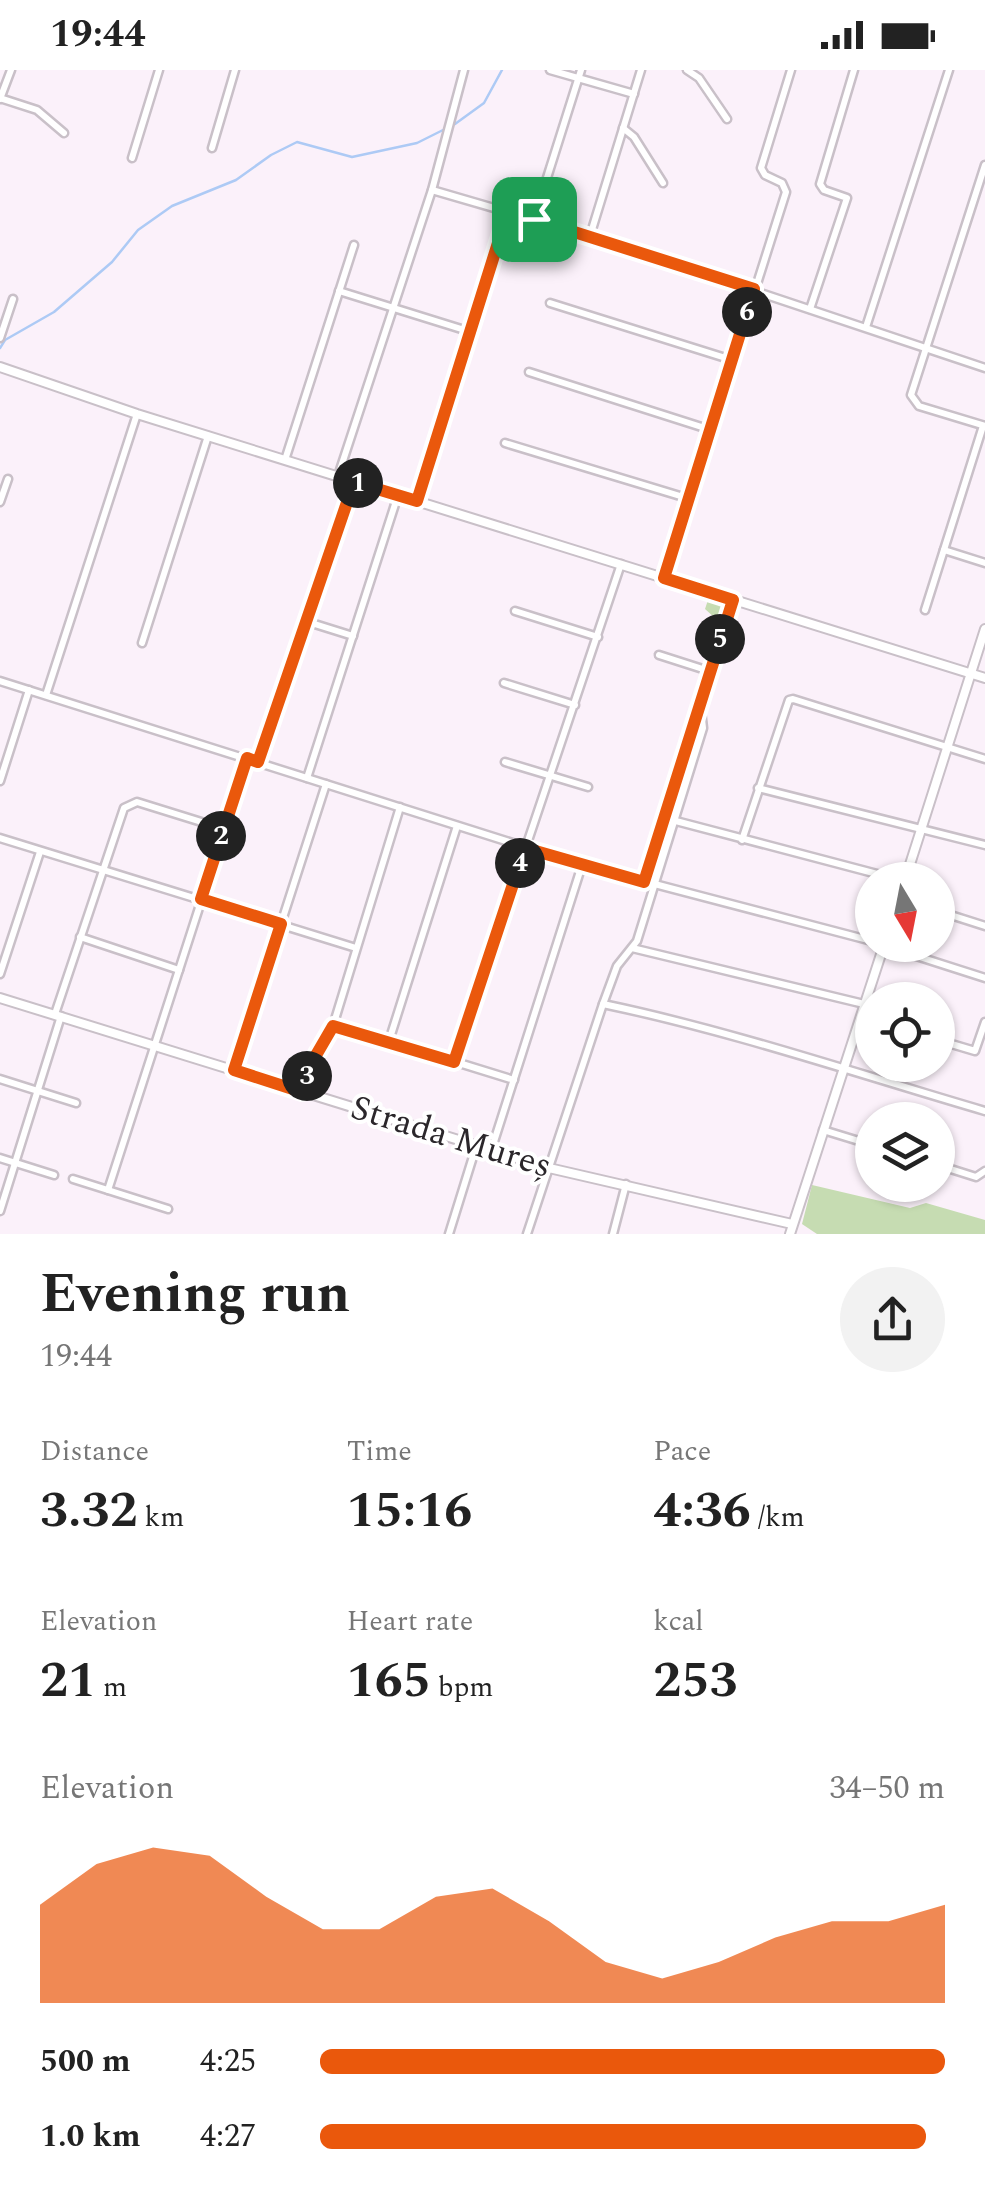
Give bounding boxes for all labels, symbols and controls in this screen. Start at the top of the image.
text: 19:44 [50,6,145,64]
pin [492,177,577,262]
icon: arrive [507,192,562,247]
pin: 6 [722,287,772,337]
text: 6 [739,290,755,333]
pin: 1 [333,458,383,508]
text: 1 [350,461,366,504]
pin: 5 [695,614,745,664]
text: 5 [712,617,728,660]
pin: 2 [196,811,246,861]
text: 2 [213,814,229,857]
pin: 4 [495,838,545,888]
text: 4 [512,841,528,884]
north arrow [855,862,955,962]
map controls [855,862,955,1202]
button: locate [855,982,955,1082]
pin: 3 [282,1051,332,1101]
text: 3 [299,1054,315,1097]
street label: Strada Mureș [344,1081,558,1193]
button: layers [855,1102,955,1202]
text: Evening run [40,1253,350,1336]
button: share [840,1267,945,1372]
text: 19:44 [40,1332,112,1381]
text: Distance [40,1430,149,1473]
text: Time [347,1430,412,1473]
text: Pace [653,1430,711,1473]
text: 3.32 [40,1473,138,1549]
text: 15:16 [347,1473,472,1549]
text: 4:36 [653,1473,751,1549]
text: km [138,1496,184,1539]
text: /km [751,1496,805,1539]
text: Elevation [40,1600,157,1643]
text: Heart rate [347,1600,473,1643]
text: kcal [653,1600,704,1643]
text: 21 [40,1643,96,1719]
text: 165 [347,1643,431,1719]
text: 253 [653,1643,737,1719]
text: m [96,1666,127,1709]
text: bpm [431,1666,493,1709]
text: Elevation [40,1764,174,1813]
text: 34–50 m [829,1764,945,1813]
text: 500 m [40,2037,131,2086]
text: 4:25 [200,2037,256,2086]
text: 1.0 km [40,2112,141,2161]
text: 4:27 [200,2112,256,2161]

